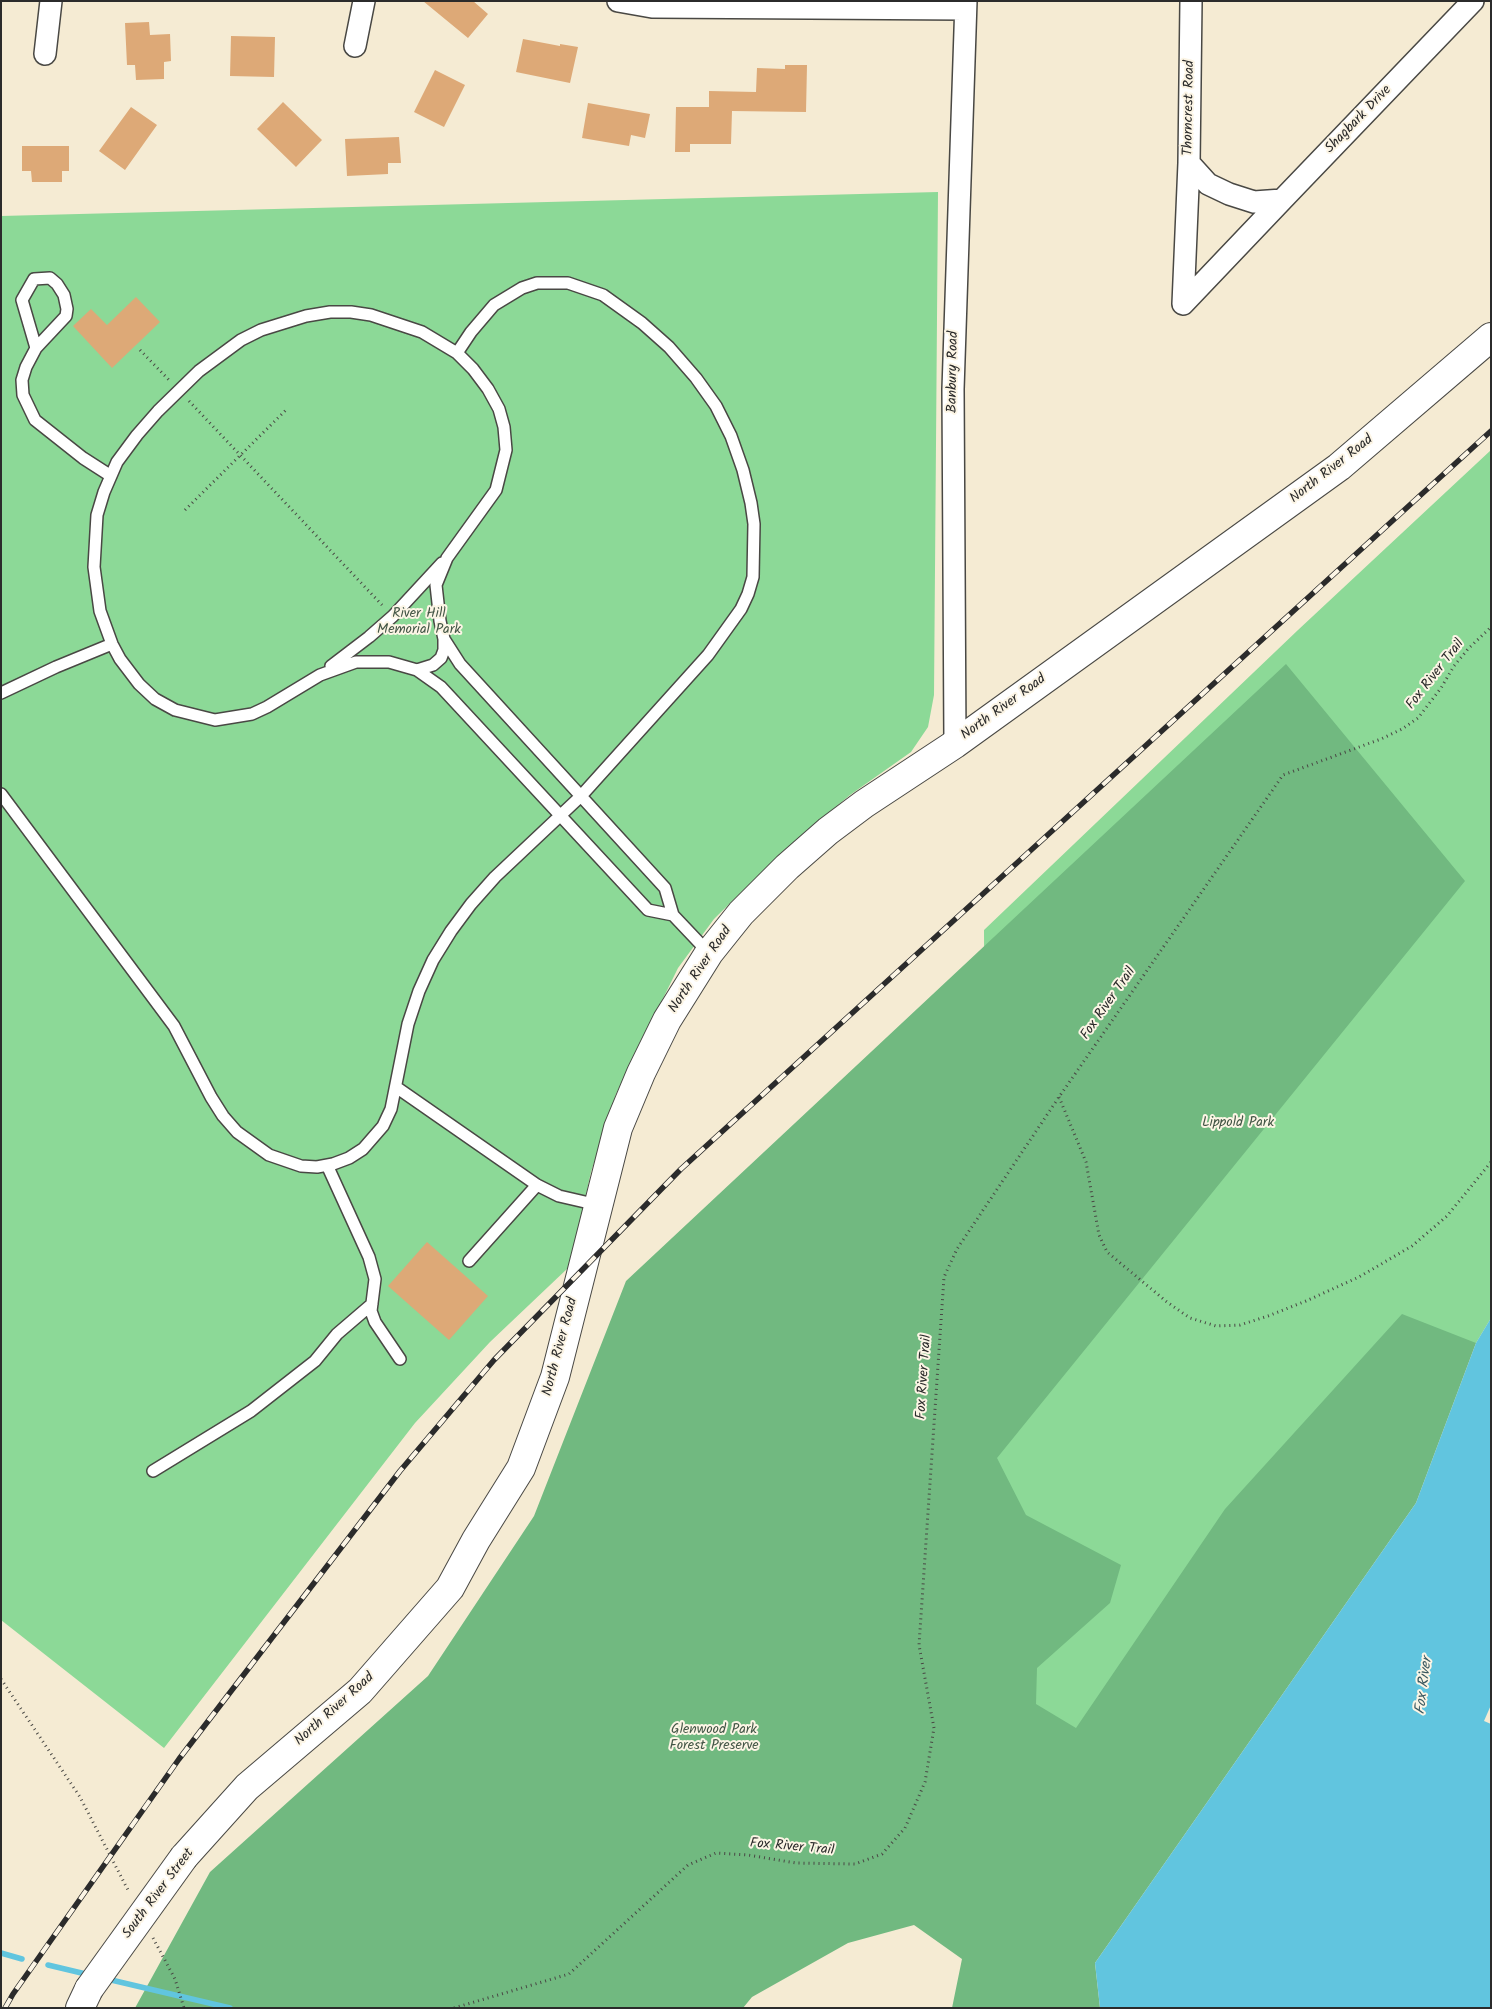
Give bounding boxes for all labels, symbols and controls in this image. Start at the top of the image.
street label: Thorncrest Road [1181,60,1199,156]
street label: Shagbark Drive [1322,82,1396,158]
street label: Banbury Road [945,331,963,413]
street label: North River Road [1287,432,1377,508]
park label: River Hill Memorial Park [377,607,461,640]
street label: Fox River Trail [1403,636,1469,714]
street label: North River Road [958,672,1050,744]
street label: North River Road [666,923,736,1017]
street label: Fox River Trail [1078,965,1140,1043]
park label: Lippold Park [1202,1116,1274,1132]
street label: North River Road [540,1296,582,1398]
street label: Fox River Trail [914,1334,936,1420]
water label: Fox River [1413,1656,1437,1716]
street label: North River Road [292,1670,378,1750]
park label: Glenwood Park Forest Preserve [669,1723,759,1755]
street label: Fox River Trail [749,1836,835,1860]
street label: South River Street [120,1846,198,1942]

